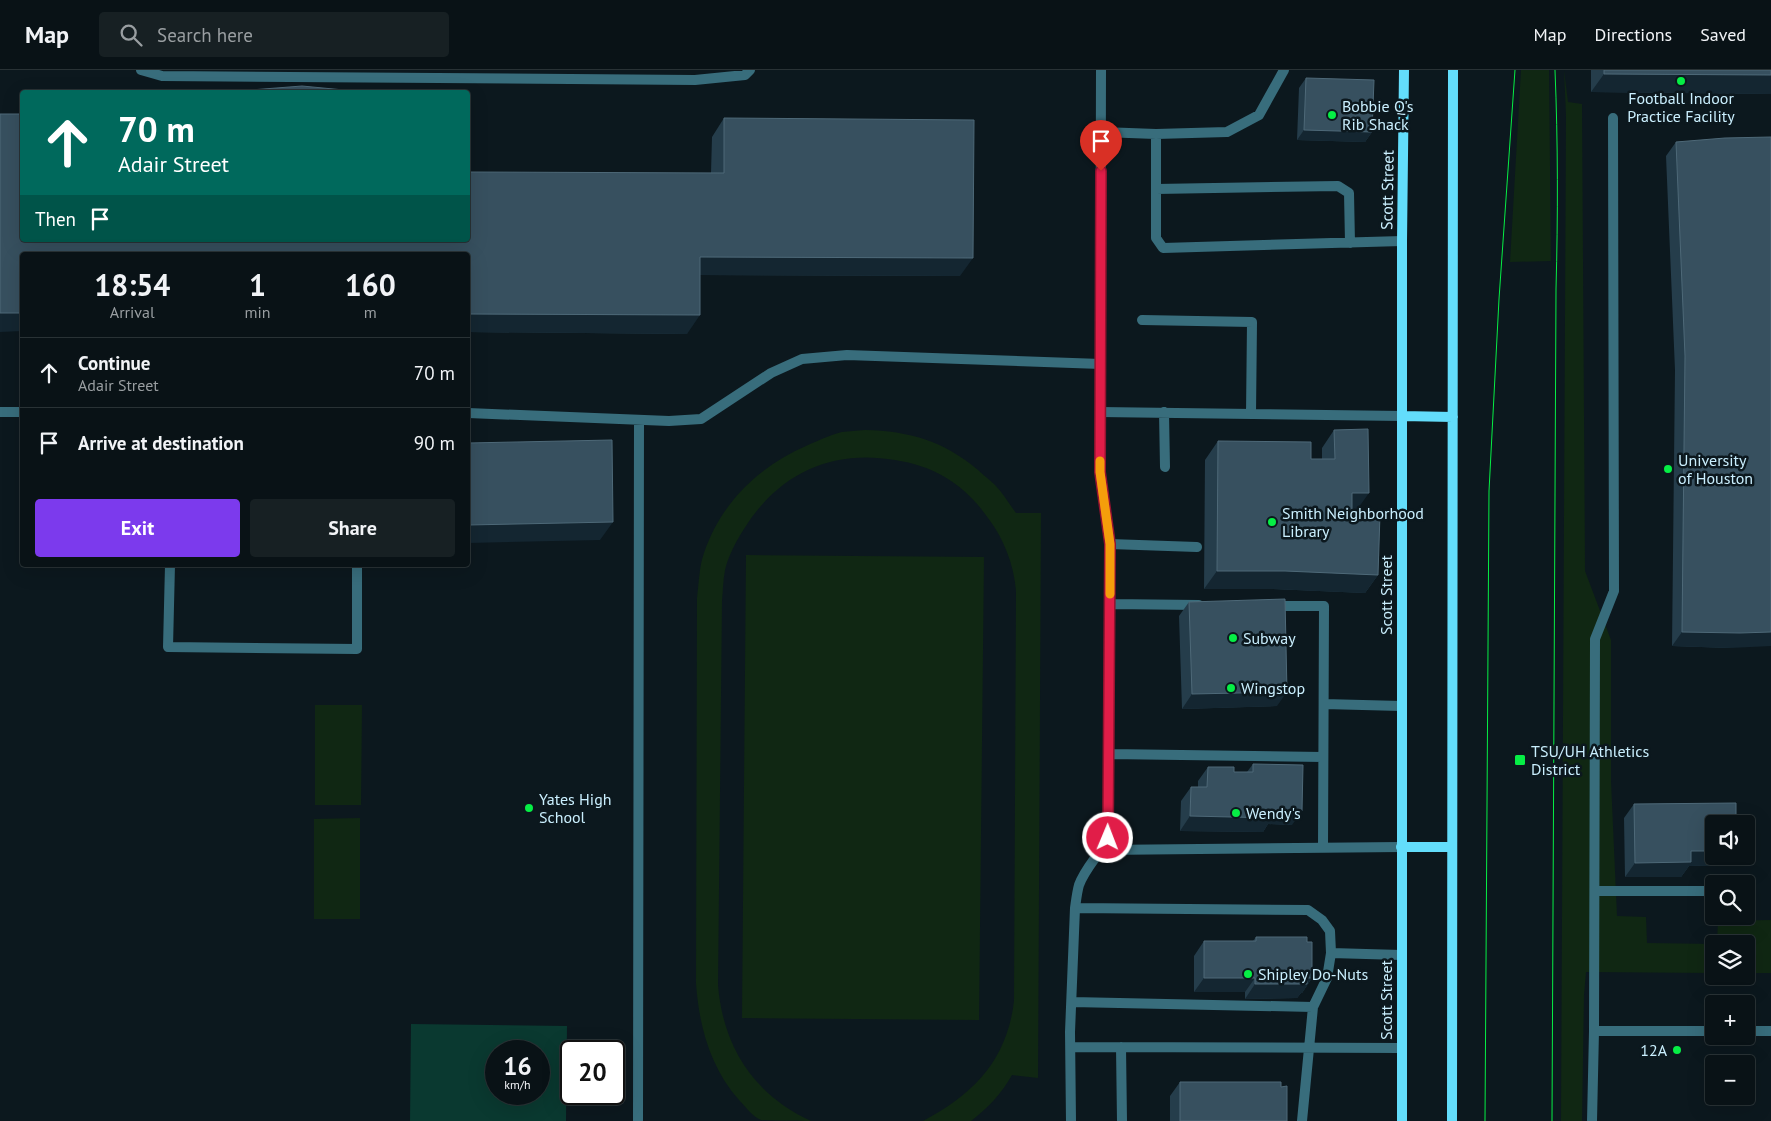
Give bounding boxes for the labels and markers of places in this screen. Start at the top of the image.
marker: Football Indoor Practice Facility [1675,75,1687,87]
place label: Football Indoor Practice Facility [1627,88,1735,126]
place label: Bobbie Q's Rib Shack [1342,96,1414,134]
marker: Bobbie Q's Rib Shack [1326,109,1338,121]
pin [1080,120,1122,171]
place label: University of Houston [1678,450,1753,488]
marker: University of Houston [1662,463,1674,475]
place label: Smith Neighborhood Library [1282,503,1424,541]
marker: Smith Neighborhood Library [1266,516,1278,528]
place label: Subway [1243,628,1296,648]
marker: Subway [1227,632,1239,644]
place label: Wingstop [1241,678,1305,698]
marker: Wingstop [1225,682,1237,694]
place label: TSU/UH Athletics District [1531,741,1649,779]
marker: TSU/UH Athletics District [1513,753,1527,767]
place label: Yates High School [539,789,611,827]
marker: Yates High School [523,802,535,814]
place label: Wendy's [1246,803,1301,823]
marker: Wendy's [1230,807,1242,819]
place label: Shipley Do-Nuts [1258,964,1368,984]
marker: Shipley Do-Nuts [1242,968,1254,980]
place label: 12A [1640,1040,1668,1060]
marker: 12A [1671,1044,1683,1056]

